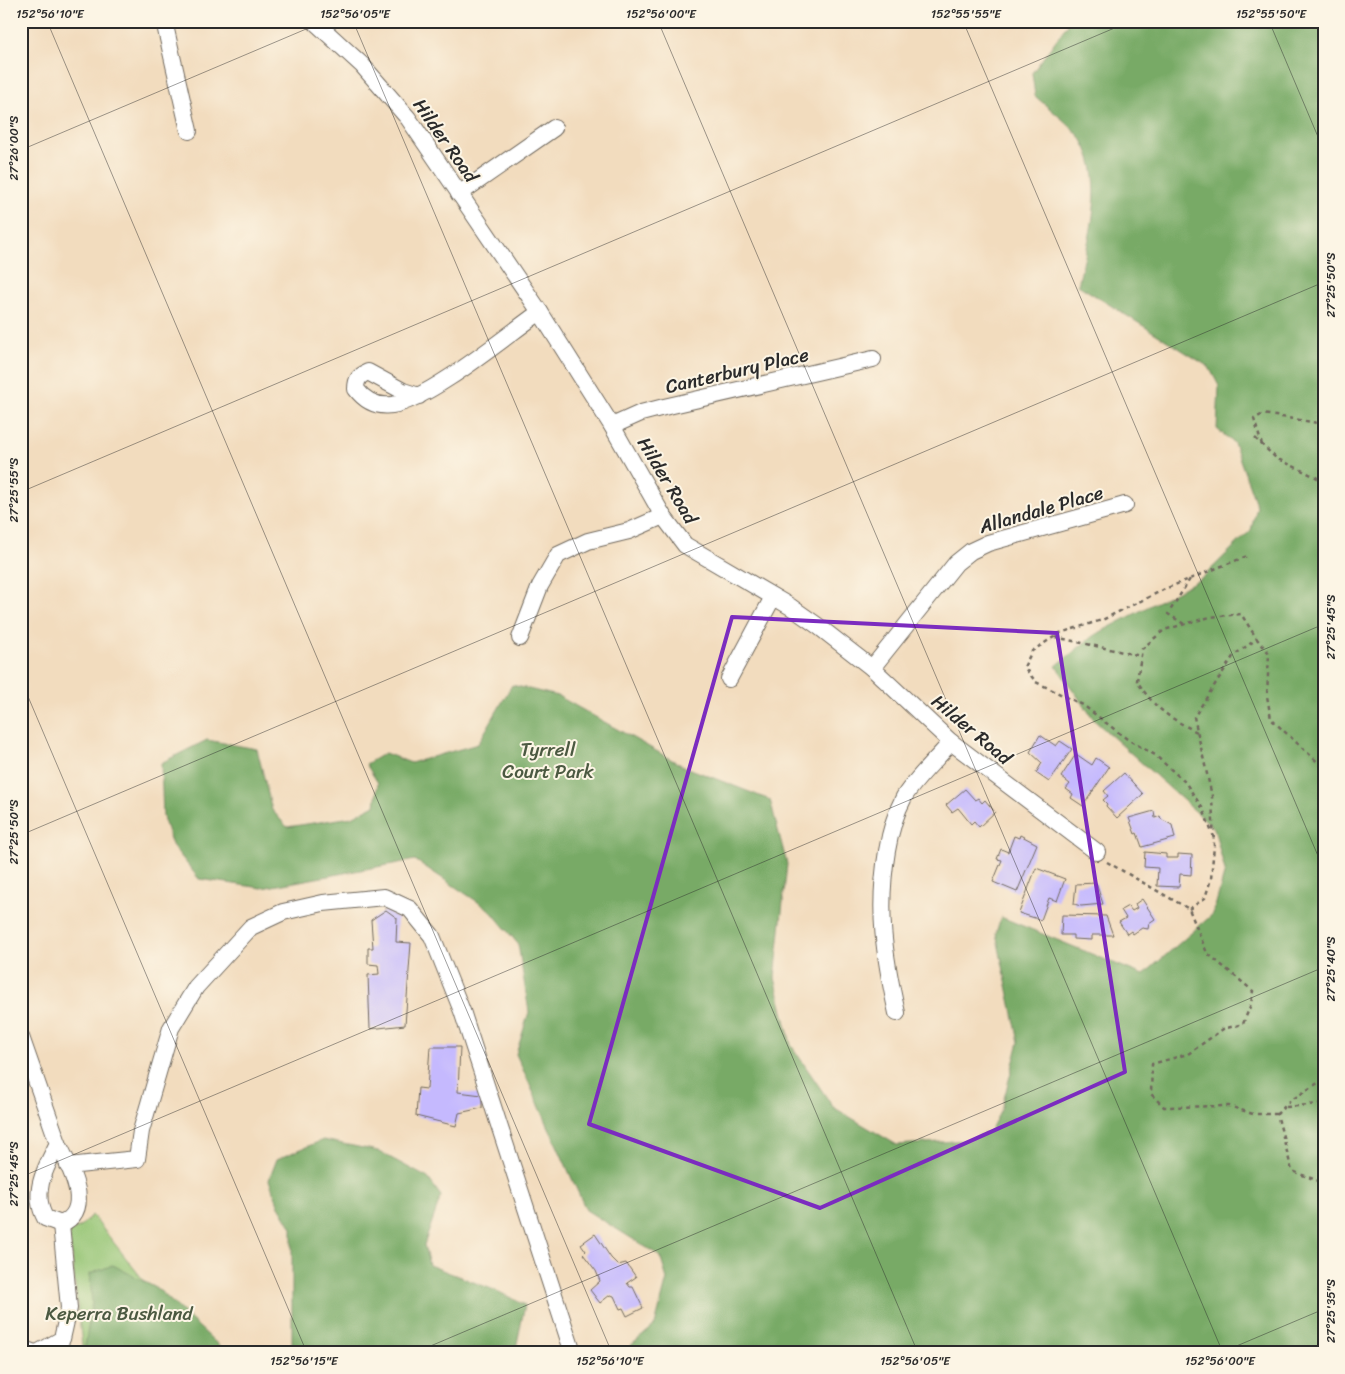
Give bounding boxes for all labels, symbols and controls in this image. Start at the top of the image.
text: 152°56'10"E [16,3,85,25]
text: 152°56'05"E [320,3,391,25]
text: 152°56'00"E [626,3,697,25]
text: 152°55'55"E [931,3,1002,25]
text: 152°55'50"E [1236,3,1307,25]
street label: Hilder Road [404,91,488,191]
text: 27°26'00"S [3,115,25,180]
text: 27°25'50"S [1320,252,1342,318]
street label: Canterbury Place [662,338,812,403]
street label: Hilder Road [628,430,708,532]
text: 27°25'55"S [3,457,25,522]
street label: Allandale Place [974,476,1107,543]
text: 27°25'45"S [1320,594,1342,659]
street label: Hilder Road [924,686,1021,775]
park label: Tyrrell Court Park [502,733,595,788]
text: 27°25'50"S [3,799,25,865]
text: 27°25'40"S [1320,936,1342,1002]
text: 27°25'45"S [3,1141,25,1206]
text: 27°25'35"S [1320,1279,1342,1343]
park label: Keperra Bushland [45,1297,194,1330]
text: 152°56'15"E [270,1350,339,1372]
text: 152°56'10"E [576,1350,645,1372]
text: 152°56'05"E [880,1350,951,1372]
text: 152°56'00"E [1185,1350,1256,1372]

